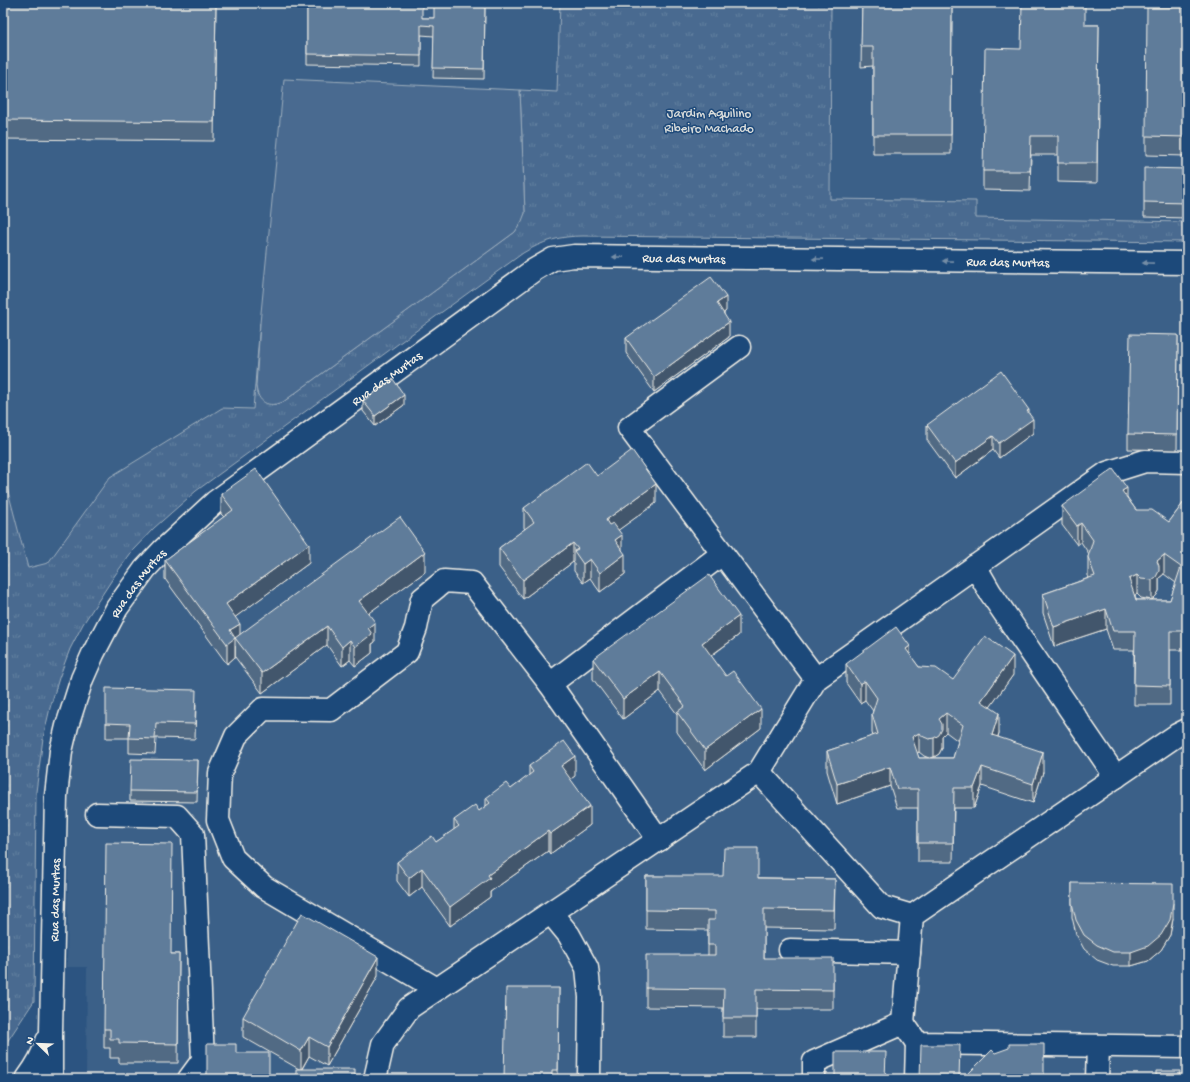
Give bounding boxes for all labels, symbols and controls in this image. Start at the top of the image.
park label: Jardim Aquilino Ribeiro Machado [664,107,754,137]
street label: Rua das Murtas [642,252,727,268]
one-way arrow [611,254,624,260]
street label: Rua das Murtas [966,255,1051,271]
one-way arrow [811,256,824,262]
one-way arrow [941,258,954,264]
one-way arrow [1141,260,1154,266]
street label: Rua das Murtas [350,348,426,410]
street label: Rua das Murtas [108,546,171,621]
street label: Rua das Murtas [48,857,65,942]
north arrow [18,1024,58,1064]
text: N [24,1035,38,1047]

